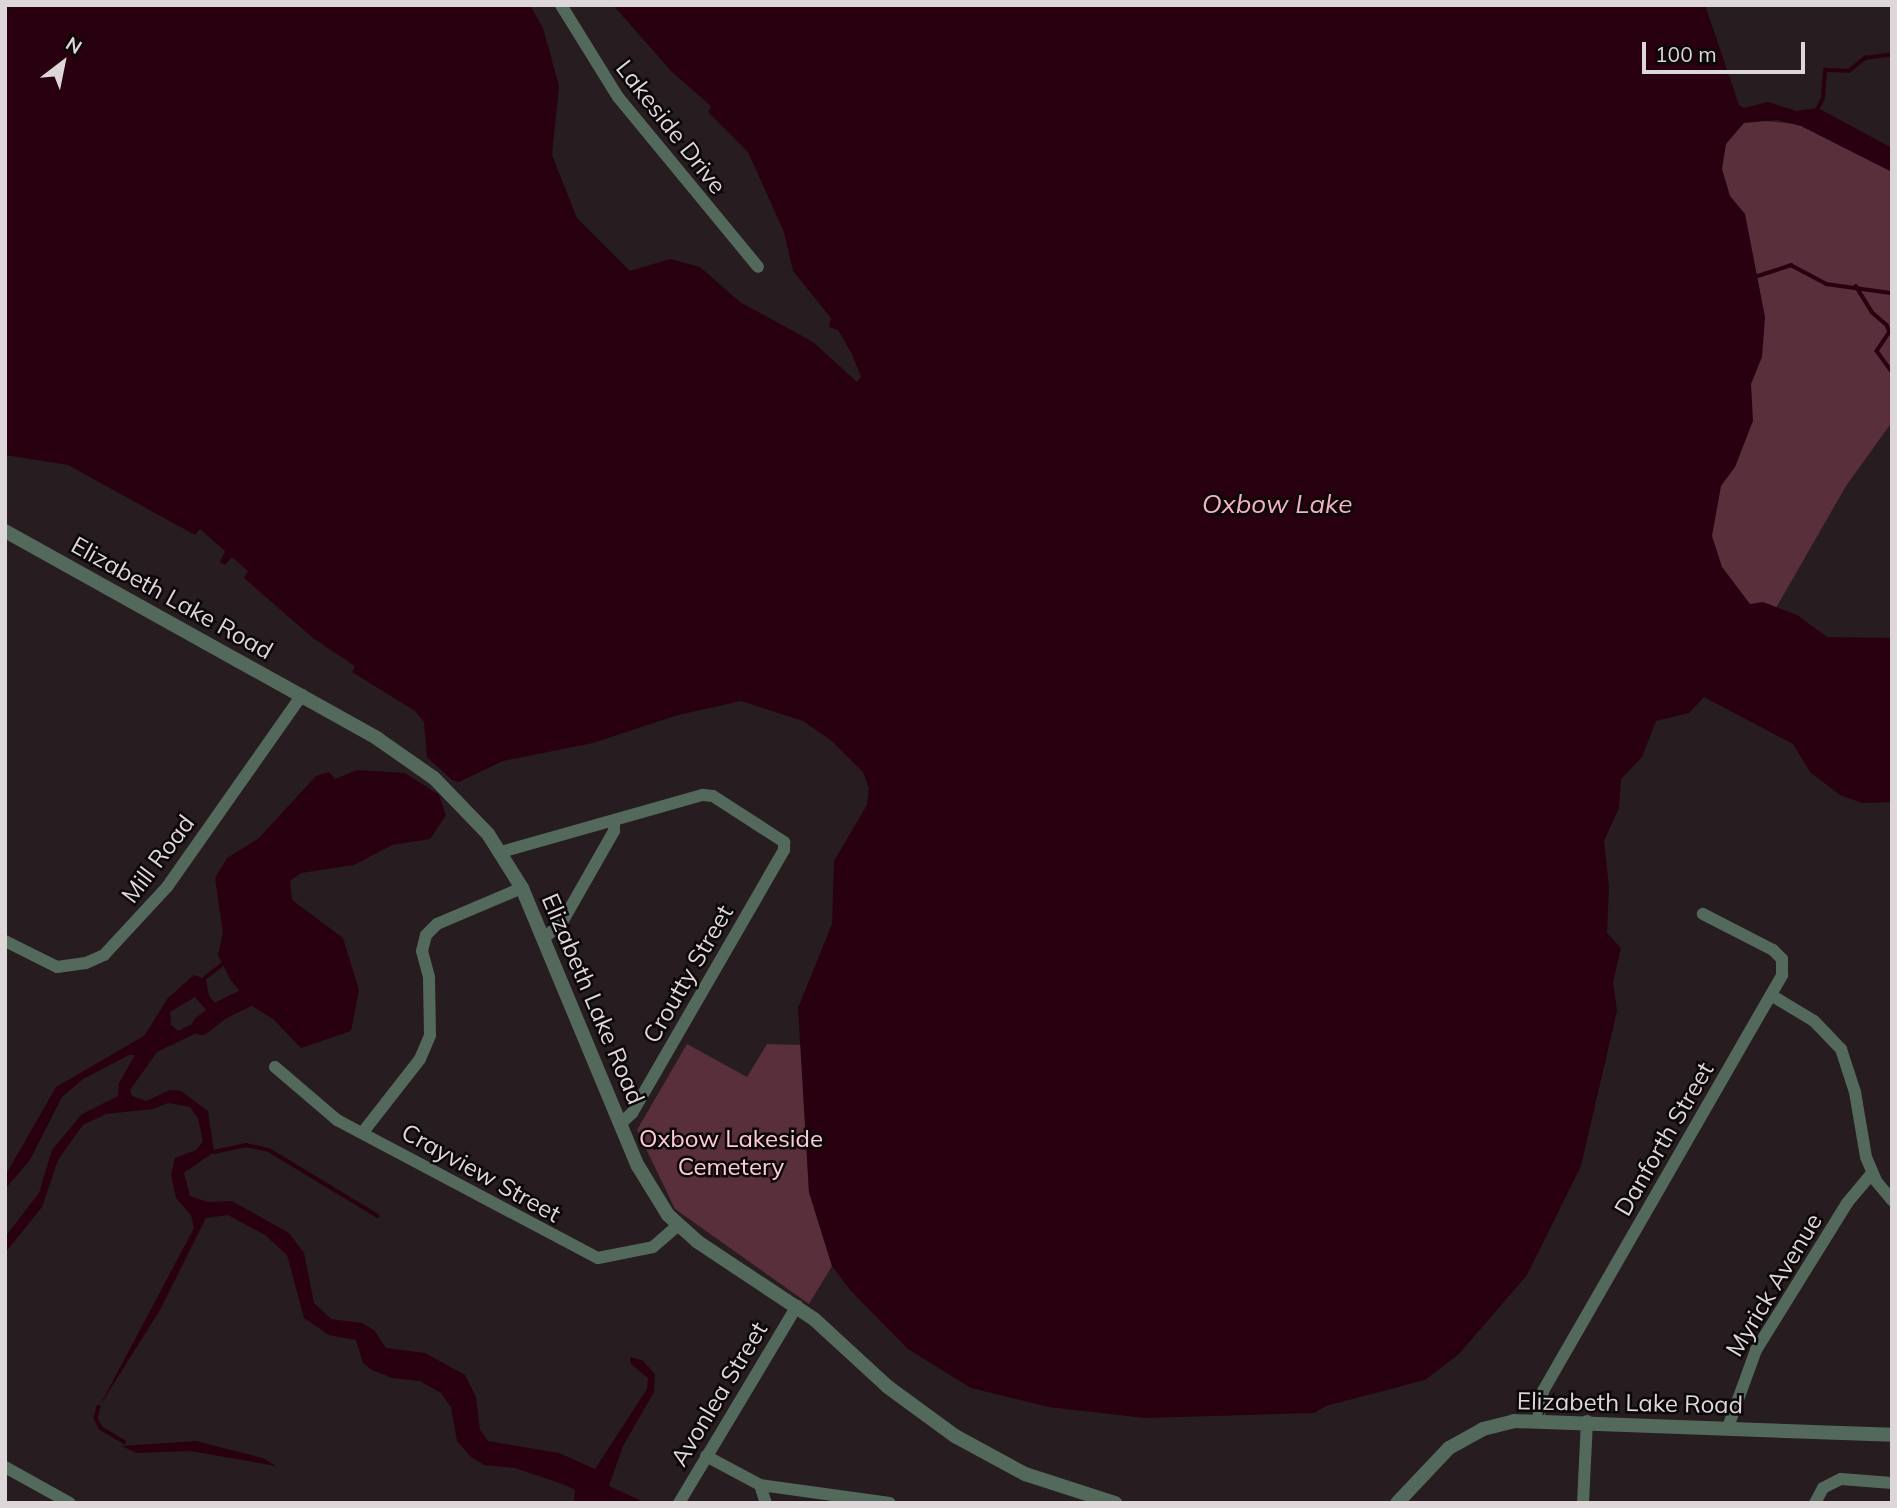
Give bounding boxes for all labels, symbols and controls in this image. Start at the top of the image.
north arrow [28,28,98,98]
scale bar [1645,28,1808,72]
text: N [62,31,87,59]
text: 100 m [1655,41,1717,67]
street label: Lakeside Drive [610,54,732,200]
water label: Oxbow Lake [1202,488,1352,520]
street label: Elizabeth Lake Road [66,531,278,665]
street label: Mill Road [116,809,200,909]
street label: Elizabeth Lake Road [536,889,650,1109]
street label: Croutty Street [637,900,739,1048]
street label: Danforth Street [1608,1057,1720,1221]
street label: Crayview Street [397,1117,565,1229]
park label: Oxbow Lakeside Cemetery [639,1125,823,1181]
street label: Myrick Avenue [1720,1208,1828,1362]
street label: Avonlea Street [665,1317,773,1471]
street label: Elizabeth Lake Road [1517,1387,1743,1419]

